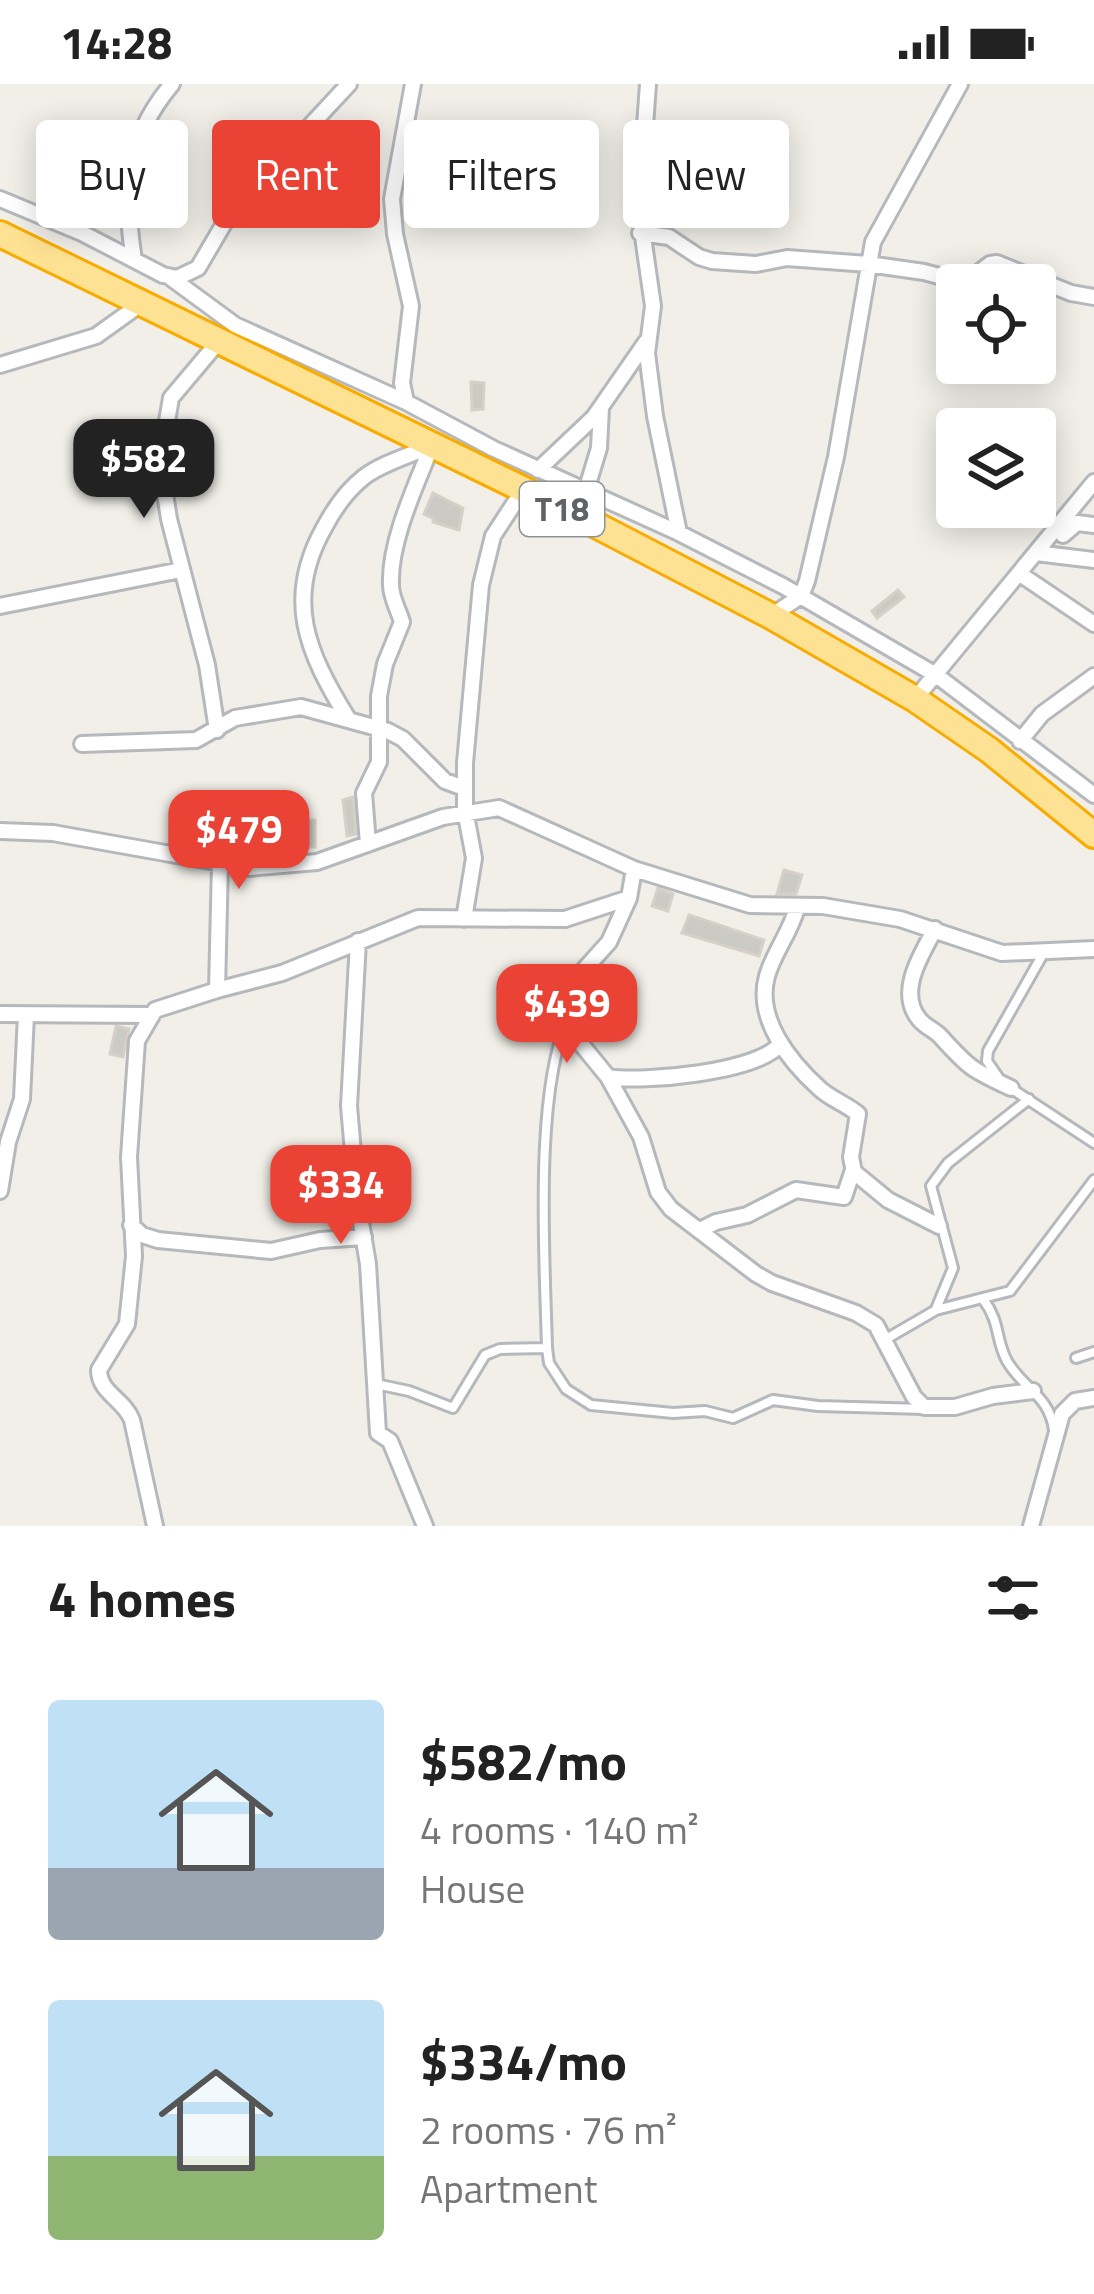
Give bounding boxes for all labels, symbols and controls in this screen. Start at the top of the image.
text: 14:28 [60,8,172,76]
chip: Buy [36,120,188,228]
chip: Rent [212,120,380,228]
chip: Filters [404,120,599,228]
chip: New [623,120,789,228]
map controls [936,264,1056,528]
button: locate [936,264,1056,384]
button: layers [936,408,1056,528]
pin: $582 [73,419,215,521]
text: $582 [100,428,188,487]
road number: T18 [520,482,604,536]
pin: $479 [168,790,310,892]
text: $479 [195,799,283,858]
pin: $439 [496,964,638,1066]
text: $439 [523,973,611,1032]
pin: $334 [270,1145,412,1247]
text: $334 [297,1154,385,1213]
text: 4 homes [48,1559,236,1637]
icon: filters [980,1565,1046,1631]
text: $582/mo [420,1722,627,1800]
icon: home [144,1748,288,1892]
text: 4 rooms · 140 m² [420,1800,699,1859]
text: House [420,1859,525,1918]
text: $334/mo [420,2022,627,2100]
icon: home [144,2048,288,2192]
text: 2 rooms · 76 m² [420,2100,677,2159]
text: Apartment [420,2159,597,2218]

